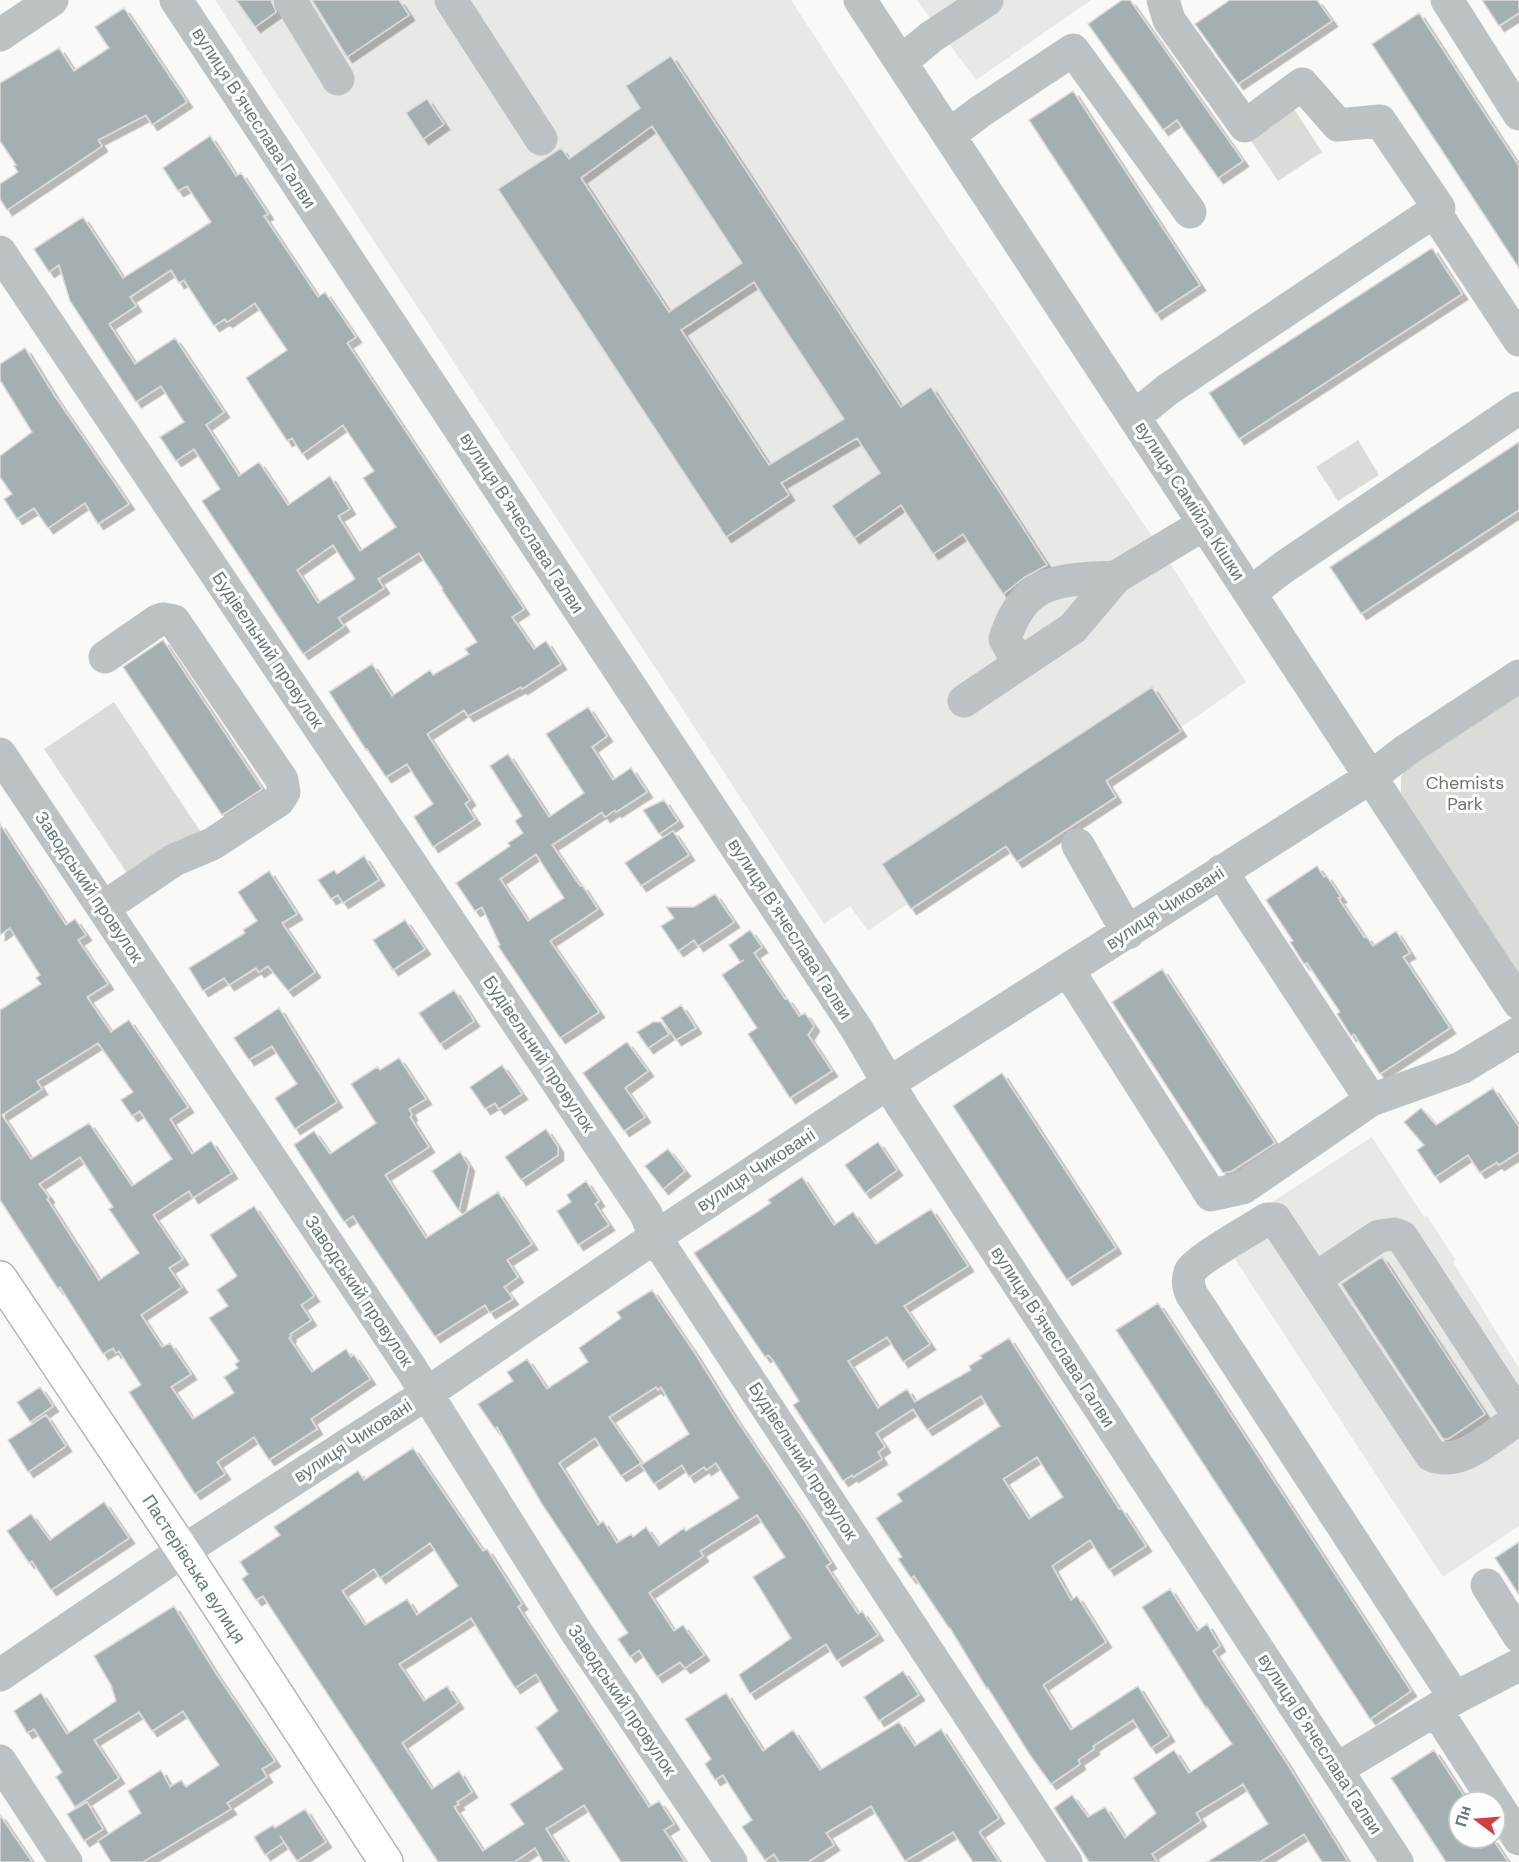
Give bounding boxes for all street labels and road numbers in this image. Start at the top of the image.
street label: вулиця Вʼячеслава Галви [187,23,321,213]
street label: вулиця Самійла Кішки [1130,417,1250,585]
street label: вулиця Вʼячеслава Галви [455,428,589,618]
street label: Будівельний провулок [207,567,329,733]
street label: Заводський провулок [29,807,149,967]
street label: вулиця Вʼячеслава Галви [723,834,857,1024]
street label: вулиця Чиковані [1101,861,1229,955]
street label: Будівельний провулок [478,971,600,1137]
street label: вулиця Чиковані [692,1123,820,1217]
street label: Заводський провулок [299,1211,419,1371]
street label: вулиця Вʼячеслава Галви [986,1242,1120,1432]
street label: Будівельний провулок [743,1377,863,1545]
street label: вулиця Чиковані [289,1394,417,1488]
street label: Пастерівська вулиця [137,1490,251,1648]
street label: Заводський провулок [562,1620,682,1780]
street label: вулиця Вʼячеслава Галви [1253,1649,1387,1839]

